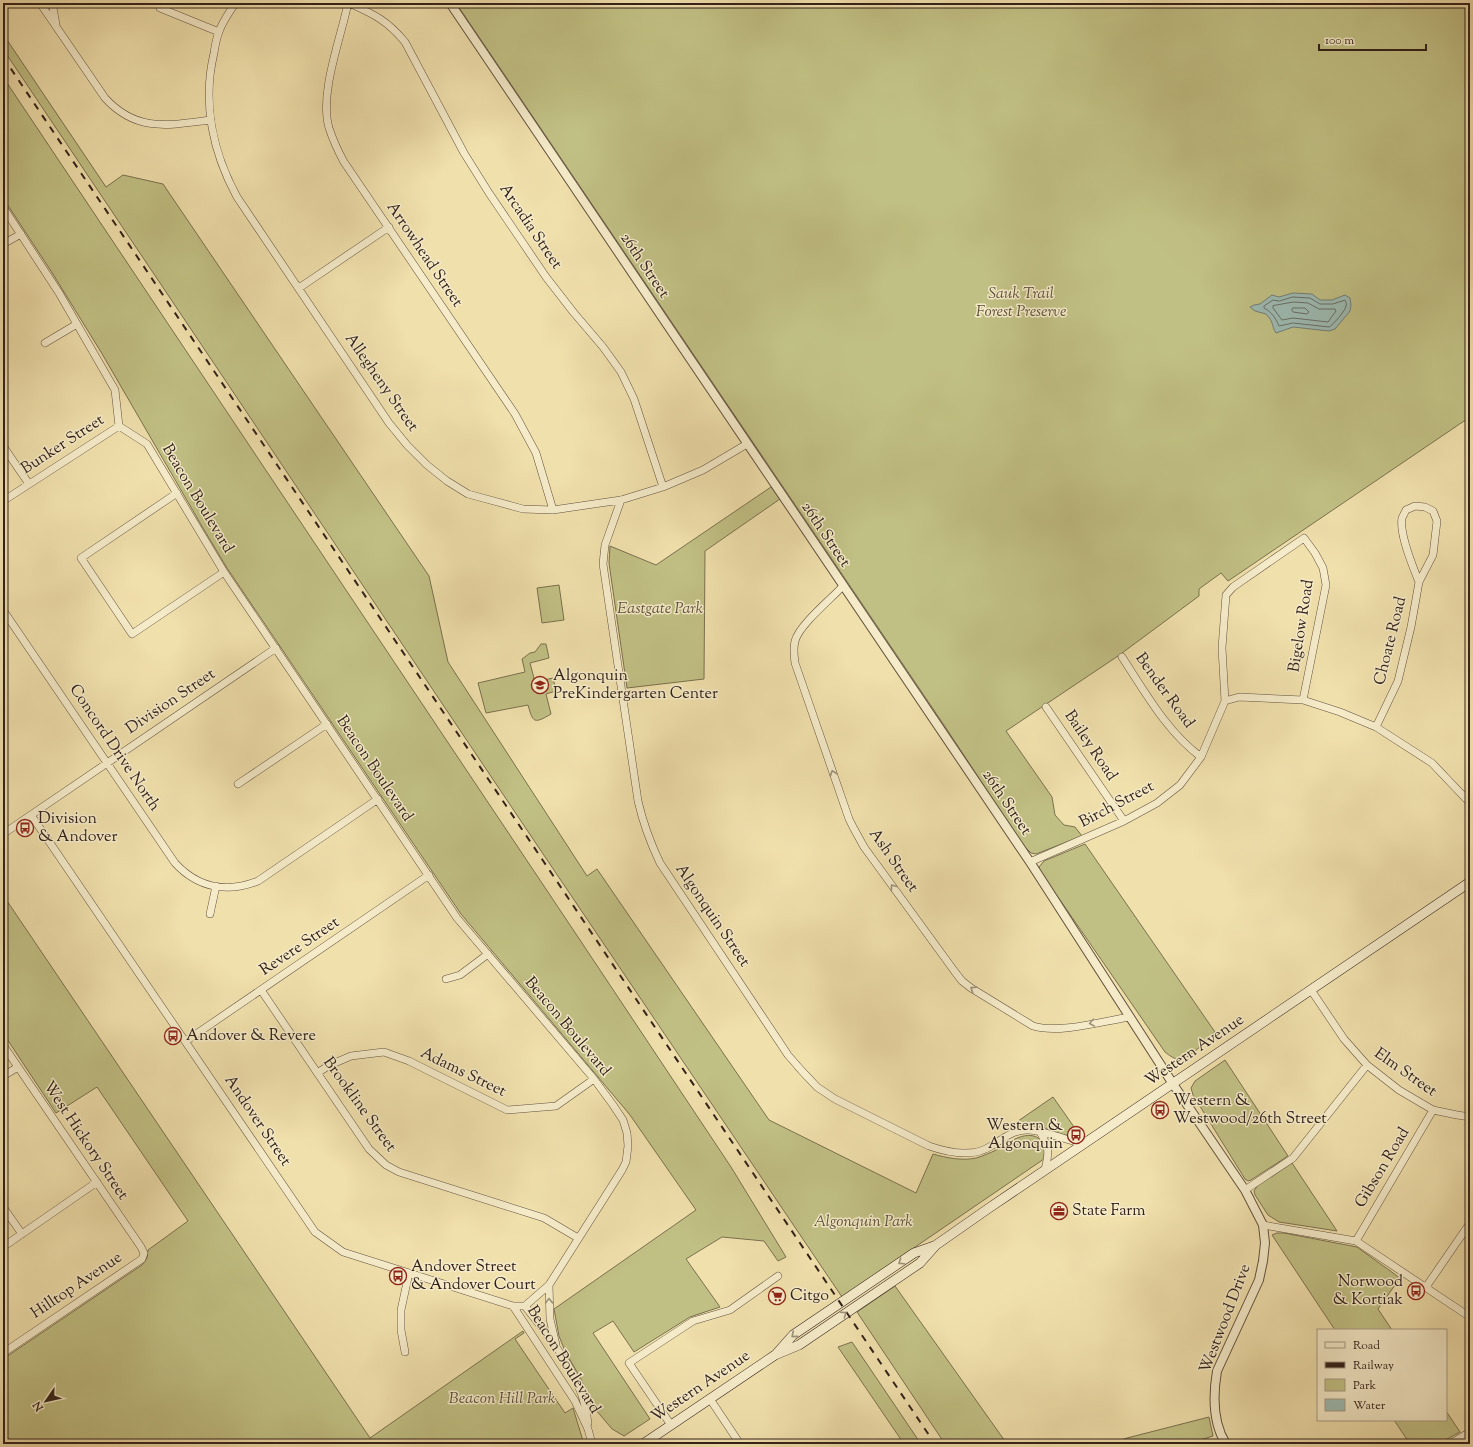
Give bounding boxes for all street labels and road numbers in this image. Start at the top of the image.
street label: Arcadia Street [493,180,567,275]
street label: Arrowhead Street [380,198,468,313]
street label: 26th Street [614,228,675,304]
street label: Allegheny Street [338,329,424,437]
street label: Bunker Street [17,409,110,481]
street label: Beacon Boulevard [155,440,239,558]
street label: 26th Street [795,497,856,573]
street label: Bigelow Road [1283,578,1321,674]
street label: Choate Road [1369,594,1413,688]
street label: Bender Road [1129,648,1199,734]
street label: Division Street [122,663,221,741]
street label: Concord Drive North [63,680,166,817]
street label: Bailey Road [1058,706,1122,786]
street label: Beacon Boulevard [330,711,418,827]
street label: 26th Street [976,765,1037,841]
street label: Birch Street [1075,775,1159,834]
street label: Ash Street [863,824,924,898]
street label: Algonquin Street [669,860,755,973]
street label: Revere Street [256,912,345,982]
street label: Beacon Boulevard [518,972,616,1082]
street label: Western Avenue [1141,1009,1249,1093]
street label: Adams Street [416,1042,510,1104]
street label: Elm Street [1369,1043,1442,1103]
street label: Brookline Street [317,1053,402,1158]
street label: Andover Street [218,1071,296,1172]
street label: West Hickory Street [37,1077,134,1205]
street label: Gibson Road [1350,1123,1416,1213]
street label: Hilltop Avenue [27,1247,127,1325]
street label: Westwood Drive [1195,1261,1257,1377]
street label: Beacon Boulevard [520,1301,606,1419]
street label: Western Avenue [647,1345,755,1429]

